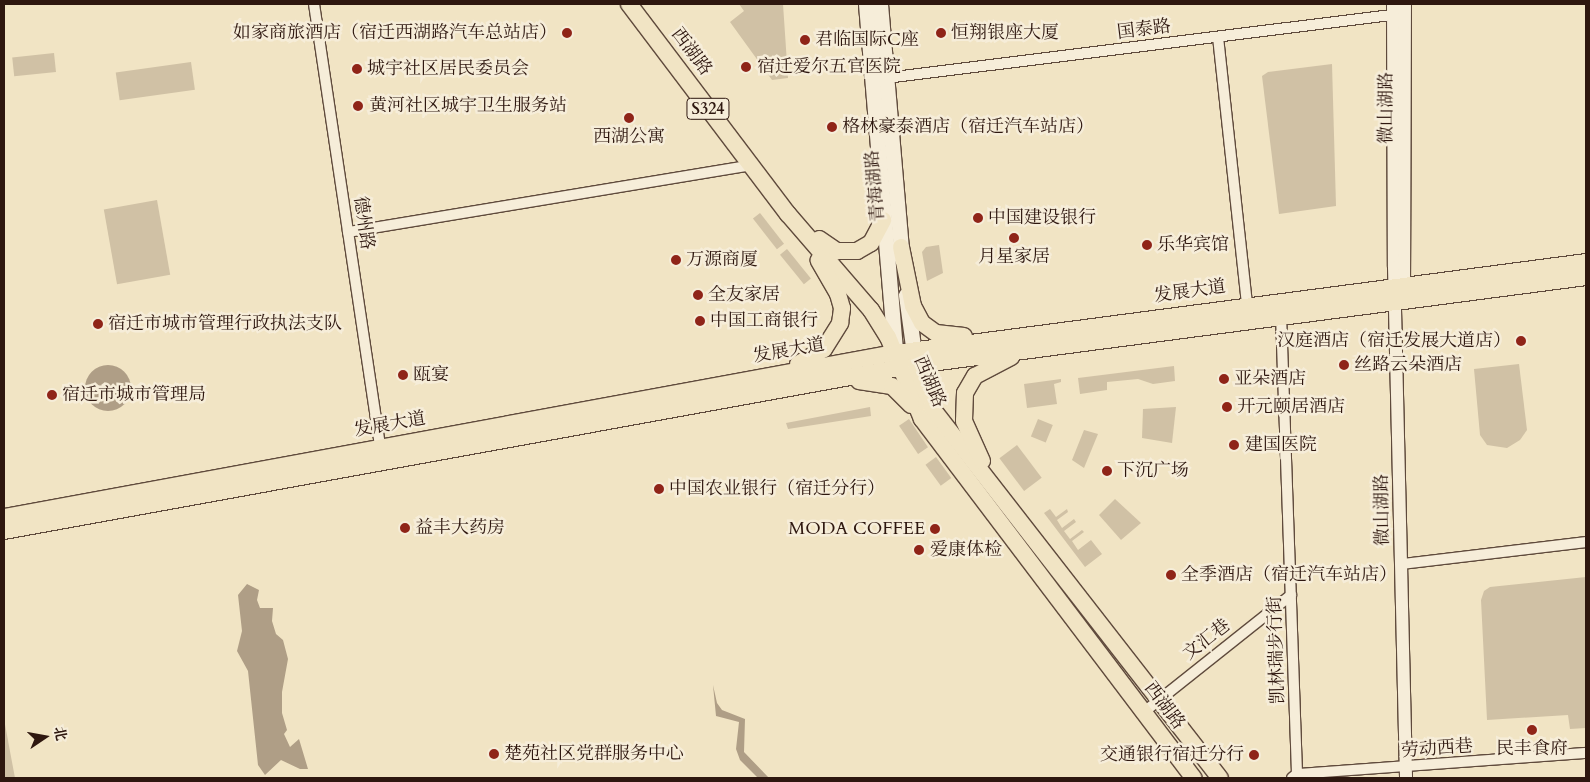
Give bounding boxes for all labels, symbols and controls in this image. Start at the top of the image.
street label: 国泰路 [1116,16,1172,44]
place label: 如家商旅酒店（宿迁西湖路汽车总站店） [233,22,557,44]
place label: 恒翔银座大厦 [951,22,1059,44]
street label: 西湖路 [666,24,716,80]
marker: 如家商旅酒店（宿迁西湖路汽车总站店） [561,27,573,39]
marker: 恒翔银座大厦 [935,27,947,39]
place label: 君临国际C座 [815,29,919,51]
marker: 君临国际C座 [799,34,811,46]
place label: 宿迁爱尔五官医院 [757,56,901,78]
place label: 城宇社区居民委员会 [367,58,529,80]
marker: 宿迁爱尔五官医院 [739,60,753,74]
marker: 城宇社区居民委员会 [351,63,363,75]
street label: 微山湖路 [1376,72,1398,144]
place label: 黄河社区城宇卫生服务站 [369,95,567,117]
road number: S324 [686,96,730,122]
marker: 黄河社区城宇卫生服务站 [351,99,365,113]
marker: 西湖公寓 [623,112,635,124]
place label: 格林豪泰酒店（宿迁汽车站店） [842,116,1094,138]
marker: 格林豪泰酒店（宿迁汽车站店） [826,121,838,133]
place label: 西湖公寓 [593,126,665,148]
street label: 青海湖路 [862,149,890,223]
street label: 德州路 [349,195,377,251]
place label: 中国建设银行 [988,207,1096,229]
marker: 中国建设银行 [972,212,984,224]
marker: 月星家居 [1008,232,1020,244]
place label: 乐华宾馆 [1157,234,1229,256]
marker: 乐华宾馆 [1141,239,1153,251]
place label: 月星家居 [978,246,1050,268]
place label: 万源商厦 [686,249,758,271]
marker: 万源商厦 [670,254,682,266]
street label: 发展大道 [1153,276,1227,308]
place label: 全友家居 [708,284,780,306]
marker: 全友家居 [692,289,704,301]
place label: 中国工商银行 [710,310,818,332]
place label: 宿迁市城市管理行政执法支队 [108,313,342,335]
marker: 中国工商银行 [694,315,706,327]
marker: 宿迁市城市管理行政执法支队 [92,318,104,330]
place label: 汉庭酒店（宿迁发展大道店） [1277,330,1511,352]
street label: 发展大道 [752,334,826,368]
marker: 汉庭酒店（宿迁发展大道店） [1515,335,1527,347]
street label: 西湖路 [909,353,949,411]
place label: 丝路云朵酒店 [1354,354,1462,376]
marker: 丝路云朵酒店 [1338,359,1350,371]
place label: 瓯宴 [413,364,449,386]
place label: 亚朵酒店 [1234,368,1306,390]
marker: 瓯宴 [397,369,409,381]
marker: 亚朵酒店 [1218,373,1230,385]
place label: 宿迁市城市管理局 [62,384,206,406]
marker: 宿迁市城市管理局 [46,389,58,401]
place label: 开元颐居酒店 [1237,396,1345,418]
marker: 开元颐居酒店 [1221,401,1233,413]
street label: 发展大道 [353,408,427,442]
place label: 建国医院 [1245,434,1317,456]
marker: 建国医院 [1227,438,1241,452]
place label: 下沉广场 [1117,460,1189,482]
marker: 下沉广场 [1101,465,1113,477]
street label: 微山湖路 [1372,474,1394,546]
place label: 中国农业银行（宿迁分行） [669,478,885,500]
marker: 中国农业银行（宿迁分行） [653,483,665,495]
place label: 益丰大药房 [415,517,505,539]
place label: MODA COFFEE [788,518,925,540]
marker: 益丰大药房 [399,522,411,534]
marker: MODA COFFEE [929,523,941,535]
place label: 爱康体检 [930,539,1002,561]
marker: 爱康体检 [912,543,926,557]
place label: 全季酒店（宿迁汽车站店） [1181,564,1397,586]
marker: 全季酒店（宿迁汽车站店） [1165,569,1177,581]
street label: 凯林瑞步行街 [1264,596,1290,704]
street label: 文汇巷 [1179,615,1235,665]
street label: 西湖路 [1139,678,1189,734]
north arrow [20,712,70,762]
marker: 民丰食府 [1526,724,1538,736]
text: 北 [49,725,71,743]
street label: 劳动西巷 [1400,736,1474,762]
place label: 民丰食府 [1496,738,1568,760]
place label: 楚苑社区党群服务中心 [504,743,684,765]
place label: 交通银行宿迁分行 [1100,744,1244,766]
marker: 楚苑社区党群服务中心 [488,748,500,760]
marker: 交通银行宿迁分行 [1248,749,1260,761]

